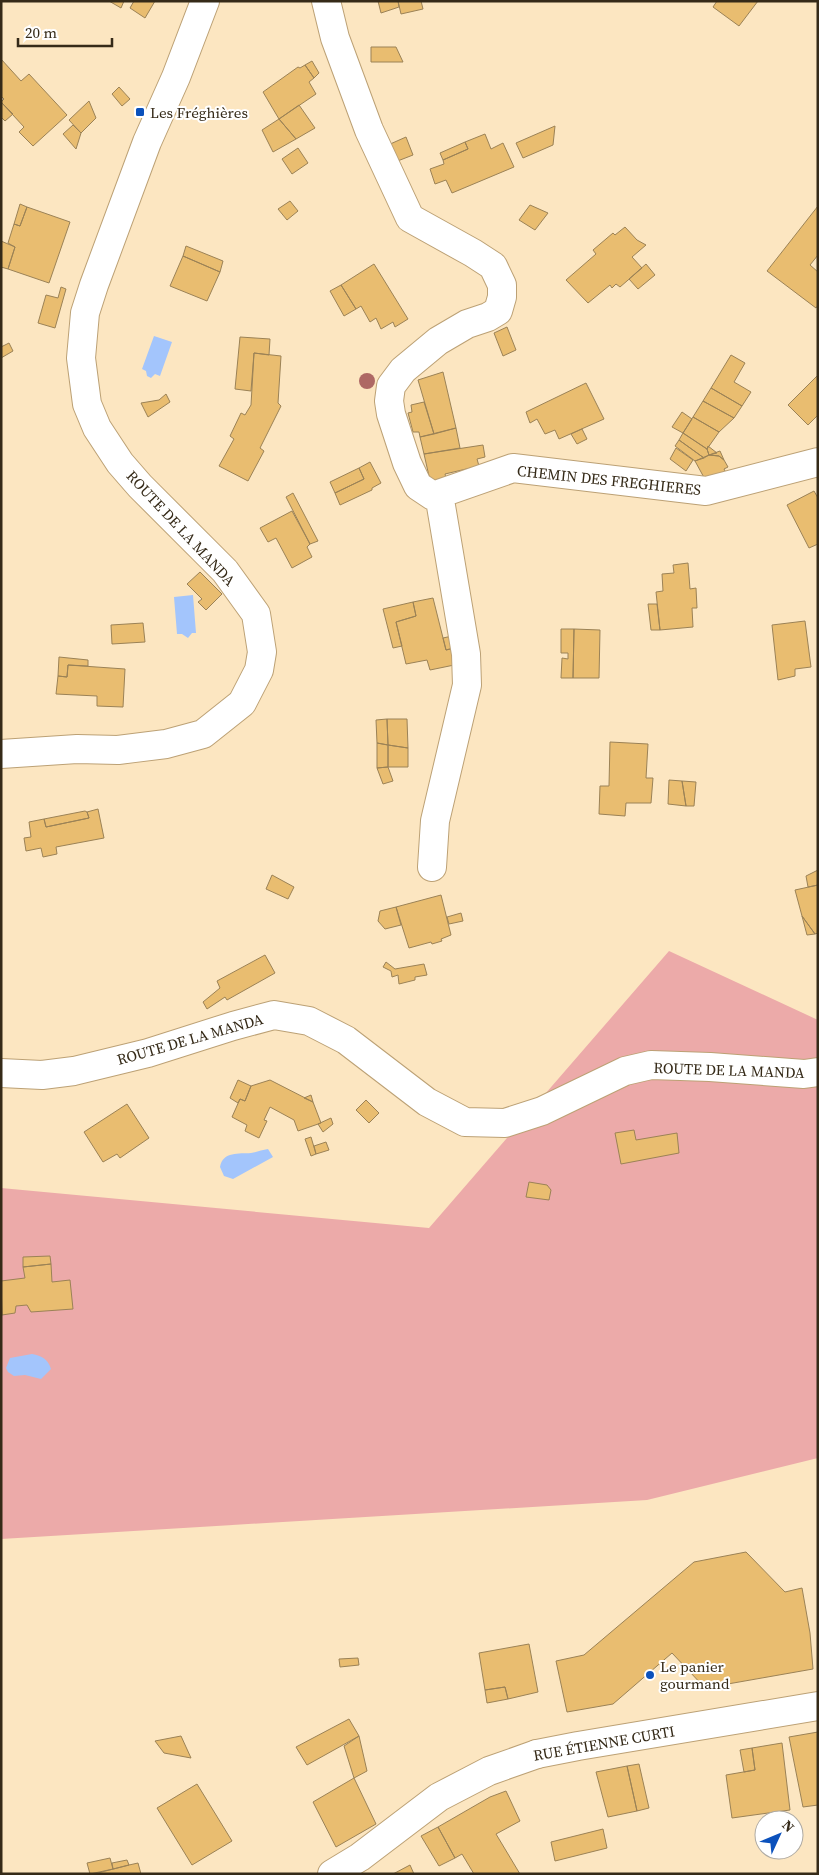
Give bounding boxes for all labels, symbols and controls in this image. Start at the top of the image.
scale bar [18,15,111,47]
text: 20 m [25,22,57,43]
place label: Les Fréghières [150,102,248,123]
marker: Les Fréghières [134,106,146,118]
street label: CHEMIN DES FREGHIERES [516,460,702,500]
street label: ROUTE DE LA MANDA [122,466,240,590]
street label: ROUTE DE LA MANDA [114,1008,266,1070]
street label: ROUTE DE LA MANDA [653,1057,805,1083]
place label: Le panier gourmand [660,1656,730,1694]
marker: Le panier gourmand [644,1669,656,1681]
street label: RUE ÉTIENNE CURTI [532,1720,676,1766]
north arrow [754,1810,804,1860]
text: N [778,1815,799,1837]

